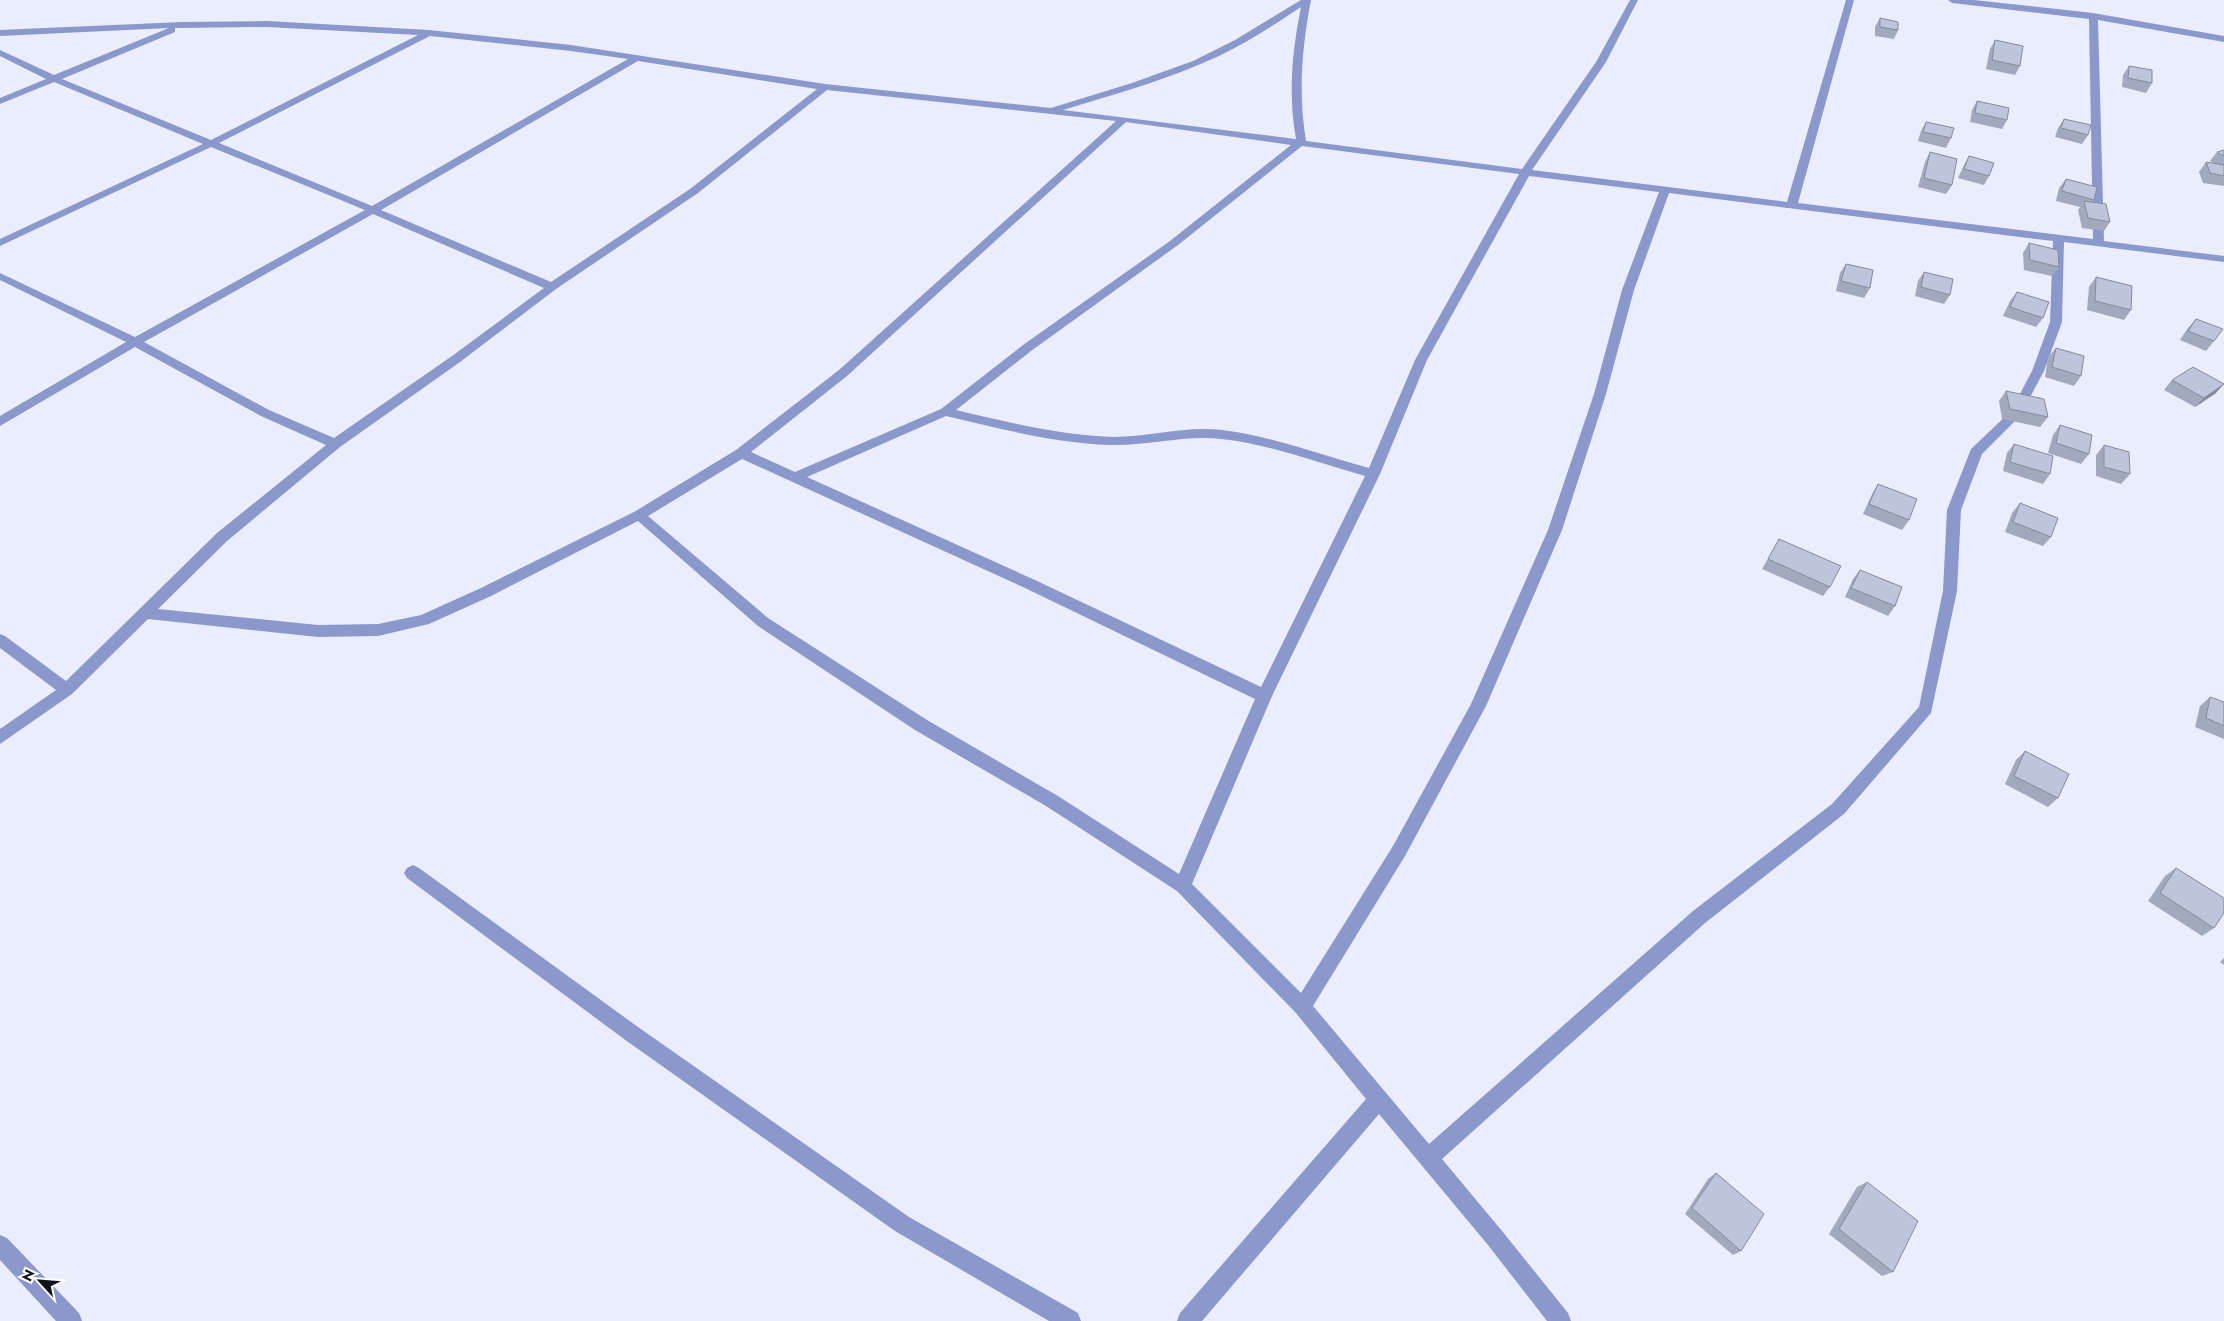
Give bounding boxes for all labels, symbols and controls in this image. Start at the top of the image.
north arrow [15,1256,65,1306]
text: N [17,1266,40,1285]

